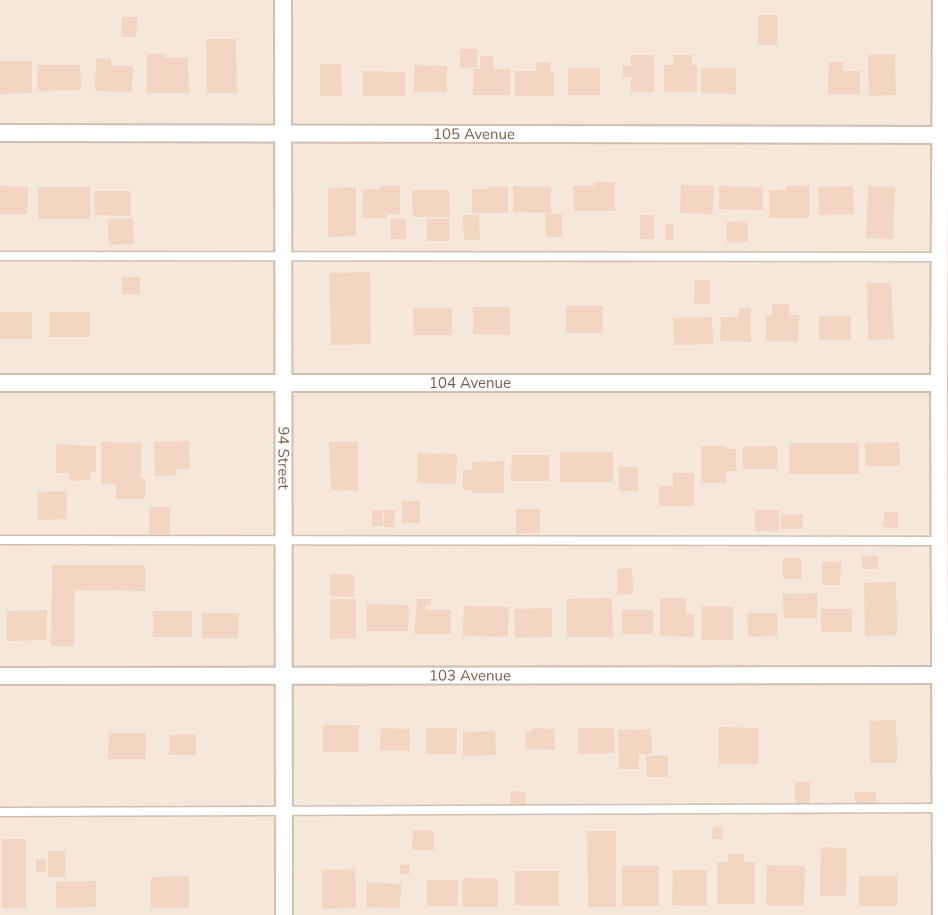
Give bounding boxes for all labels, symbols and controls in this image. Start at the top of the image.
street label: 105 Avenue [433,124,515,144]
street label: 104 Avenue [429,373,511,393]
street label: 94 Street [273,427,294,490]
street label: 103 Avenue [429,665,511,686]

